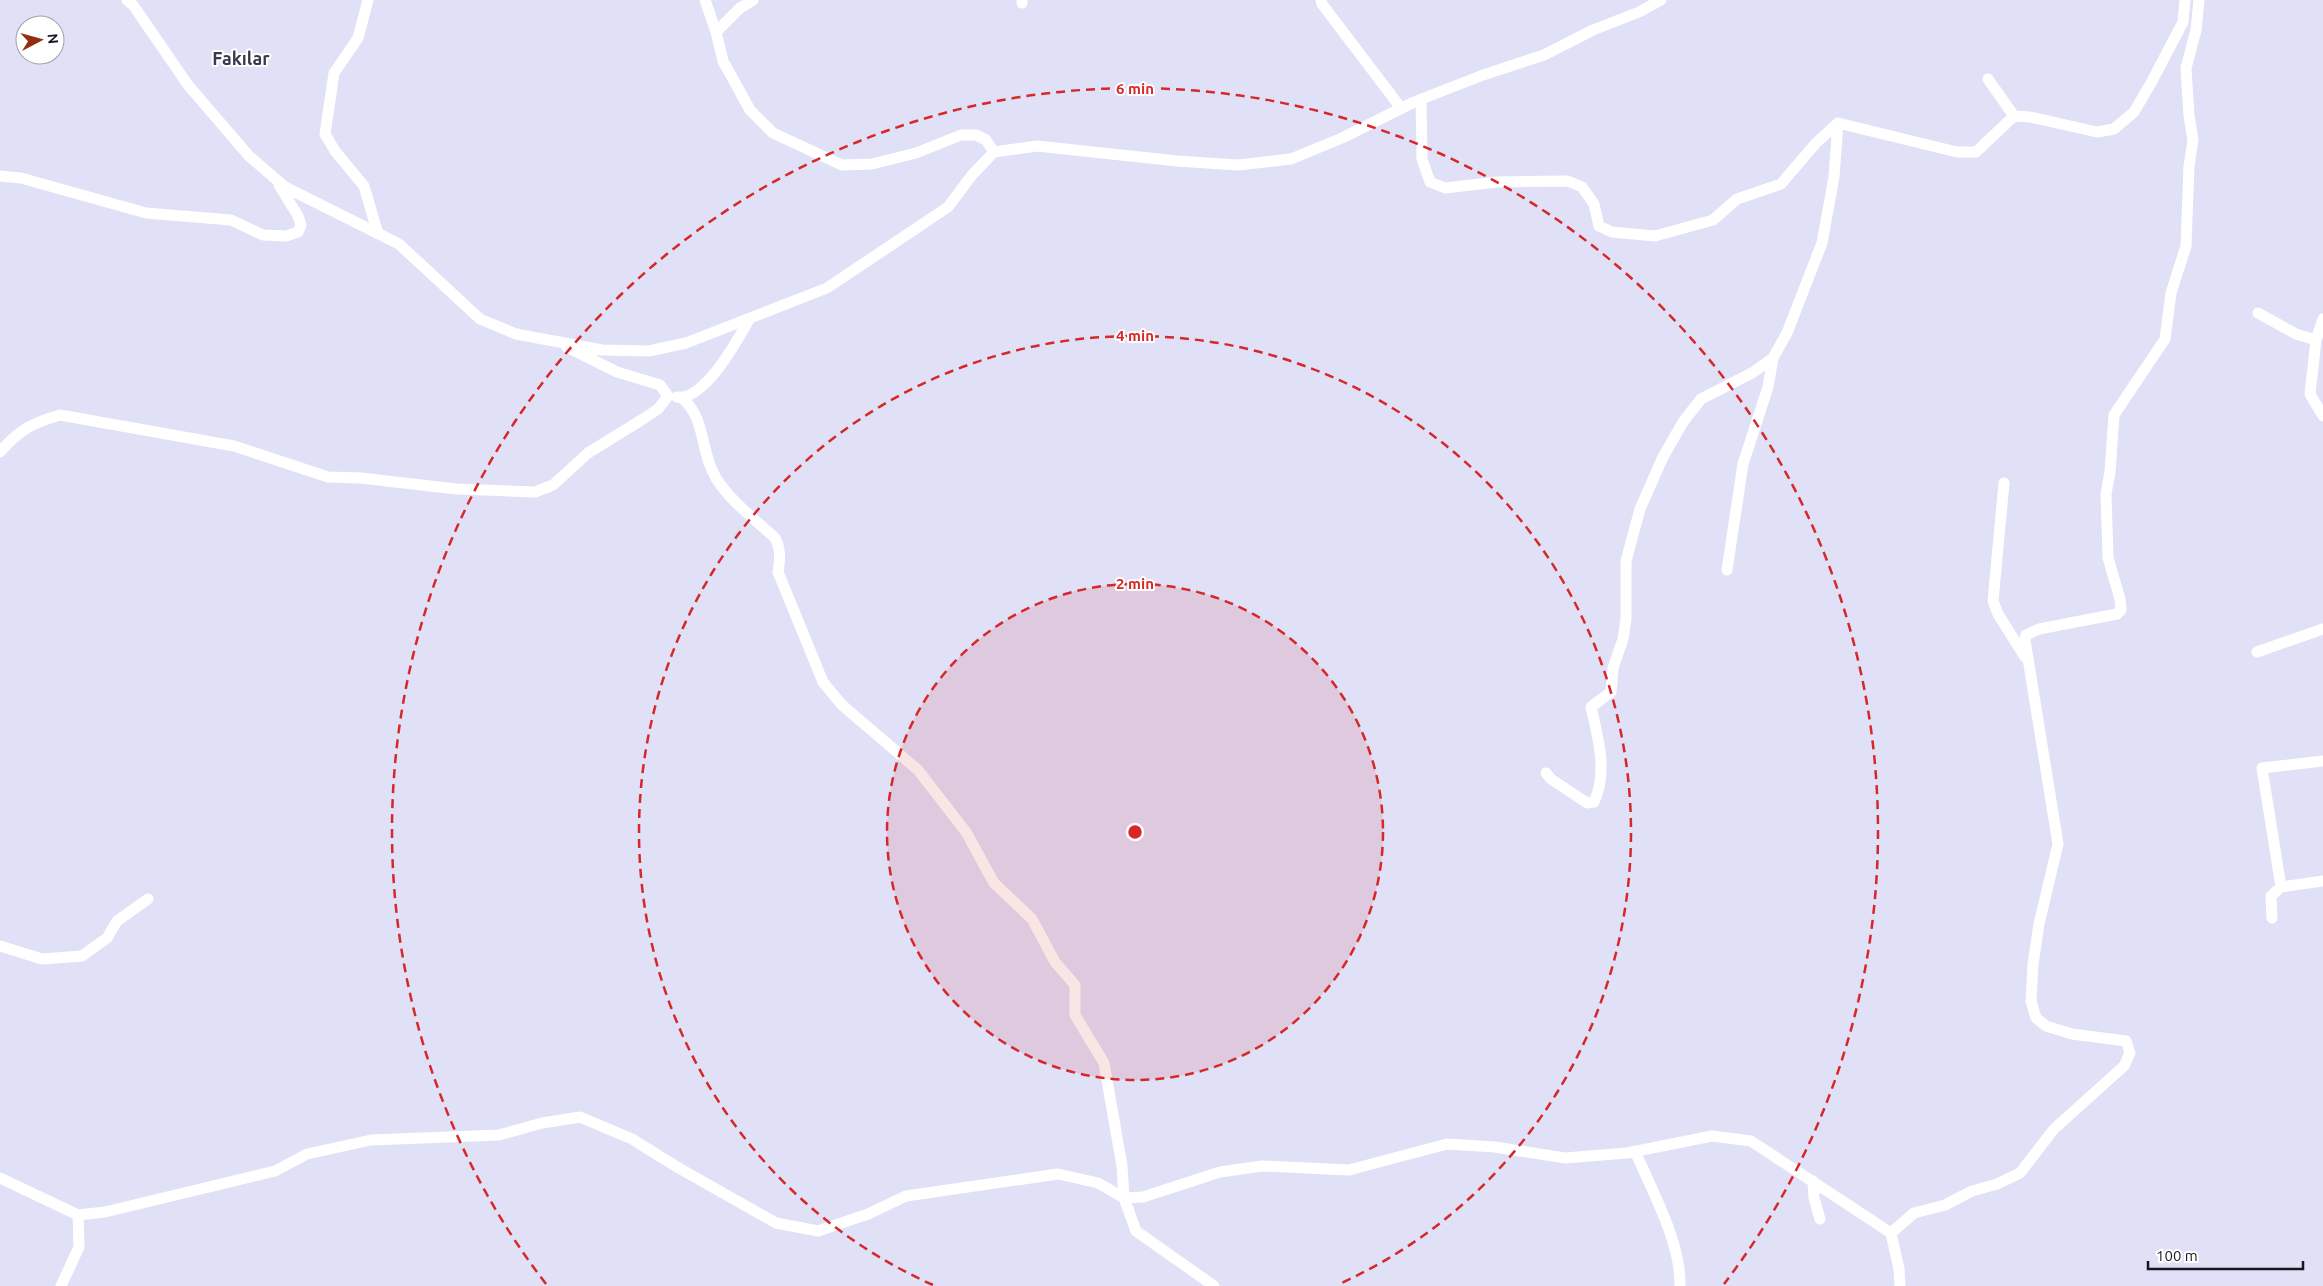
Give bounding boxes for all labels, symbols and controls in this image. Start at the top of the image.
north arrow [15,15,65,65]
text: N [44,33,61,45]
district label: Fakılar [212,48,270,68]
text: 6 min [1116,80,1154,97]
text: 4 min [1116,327,1154,344]
text: 2 min [1116,575,1154,592]
centre of rings [1126,823,1144,841]
scale bar [2148,1238,2303,1270]
text: 100 m [2156,1247,2198,1264]

